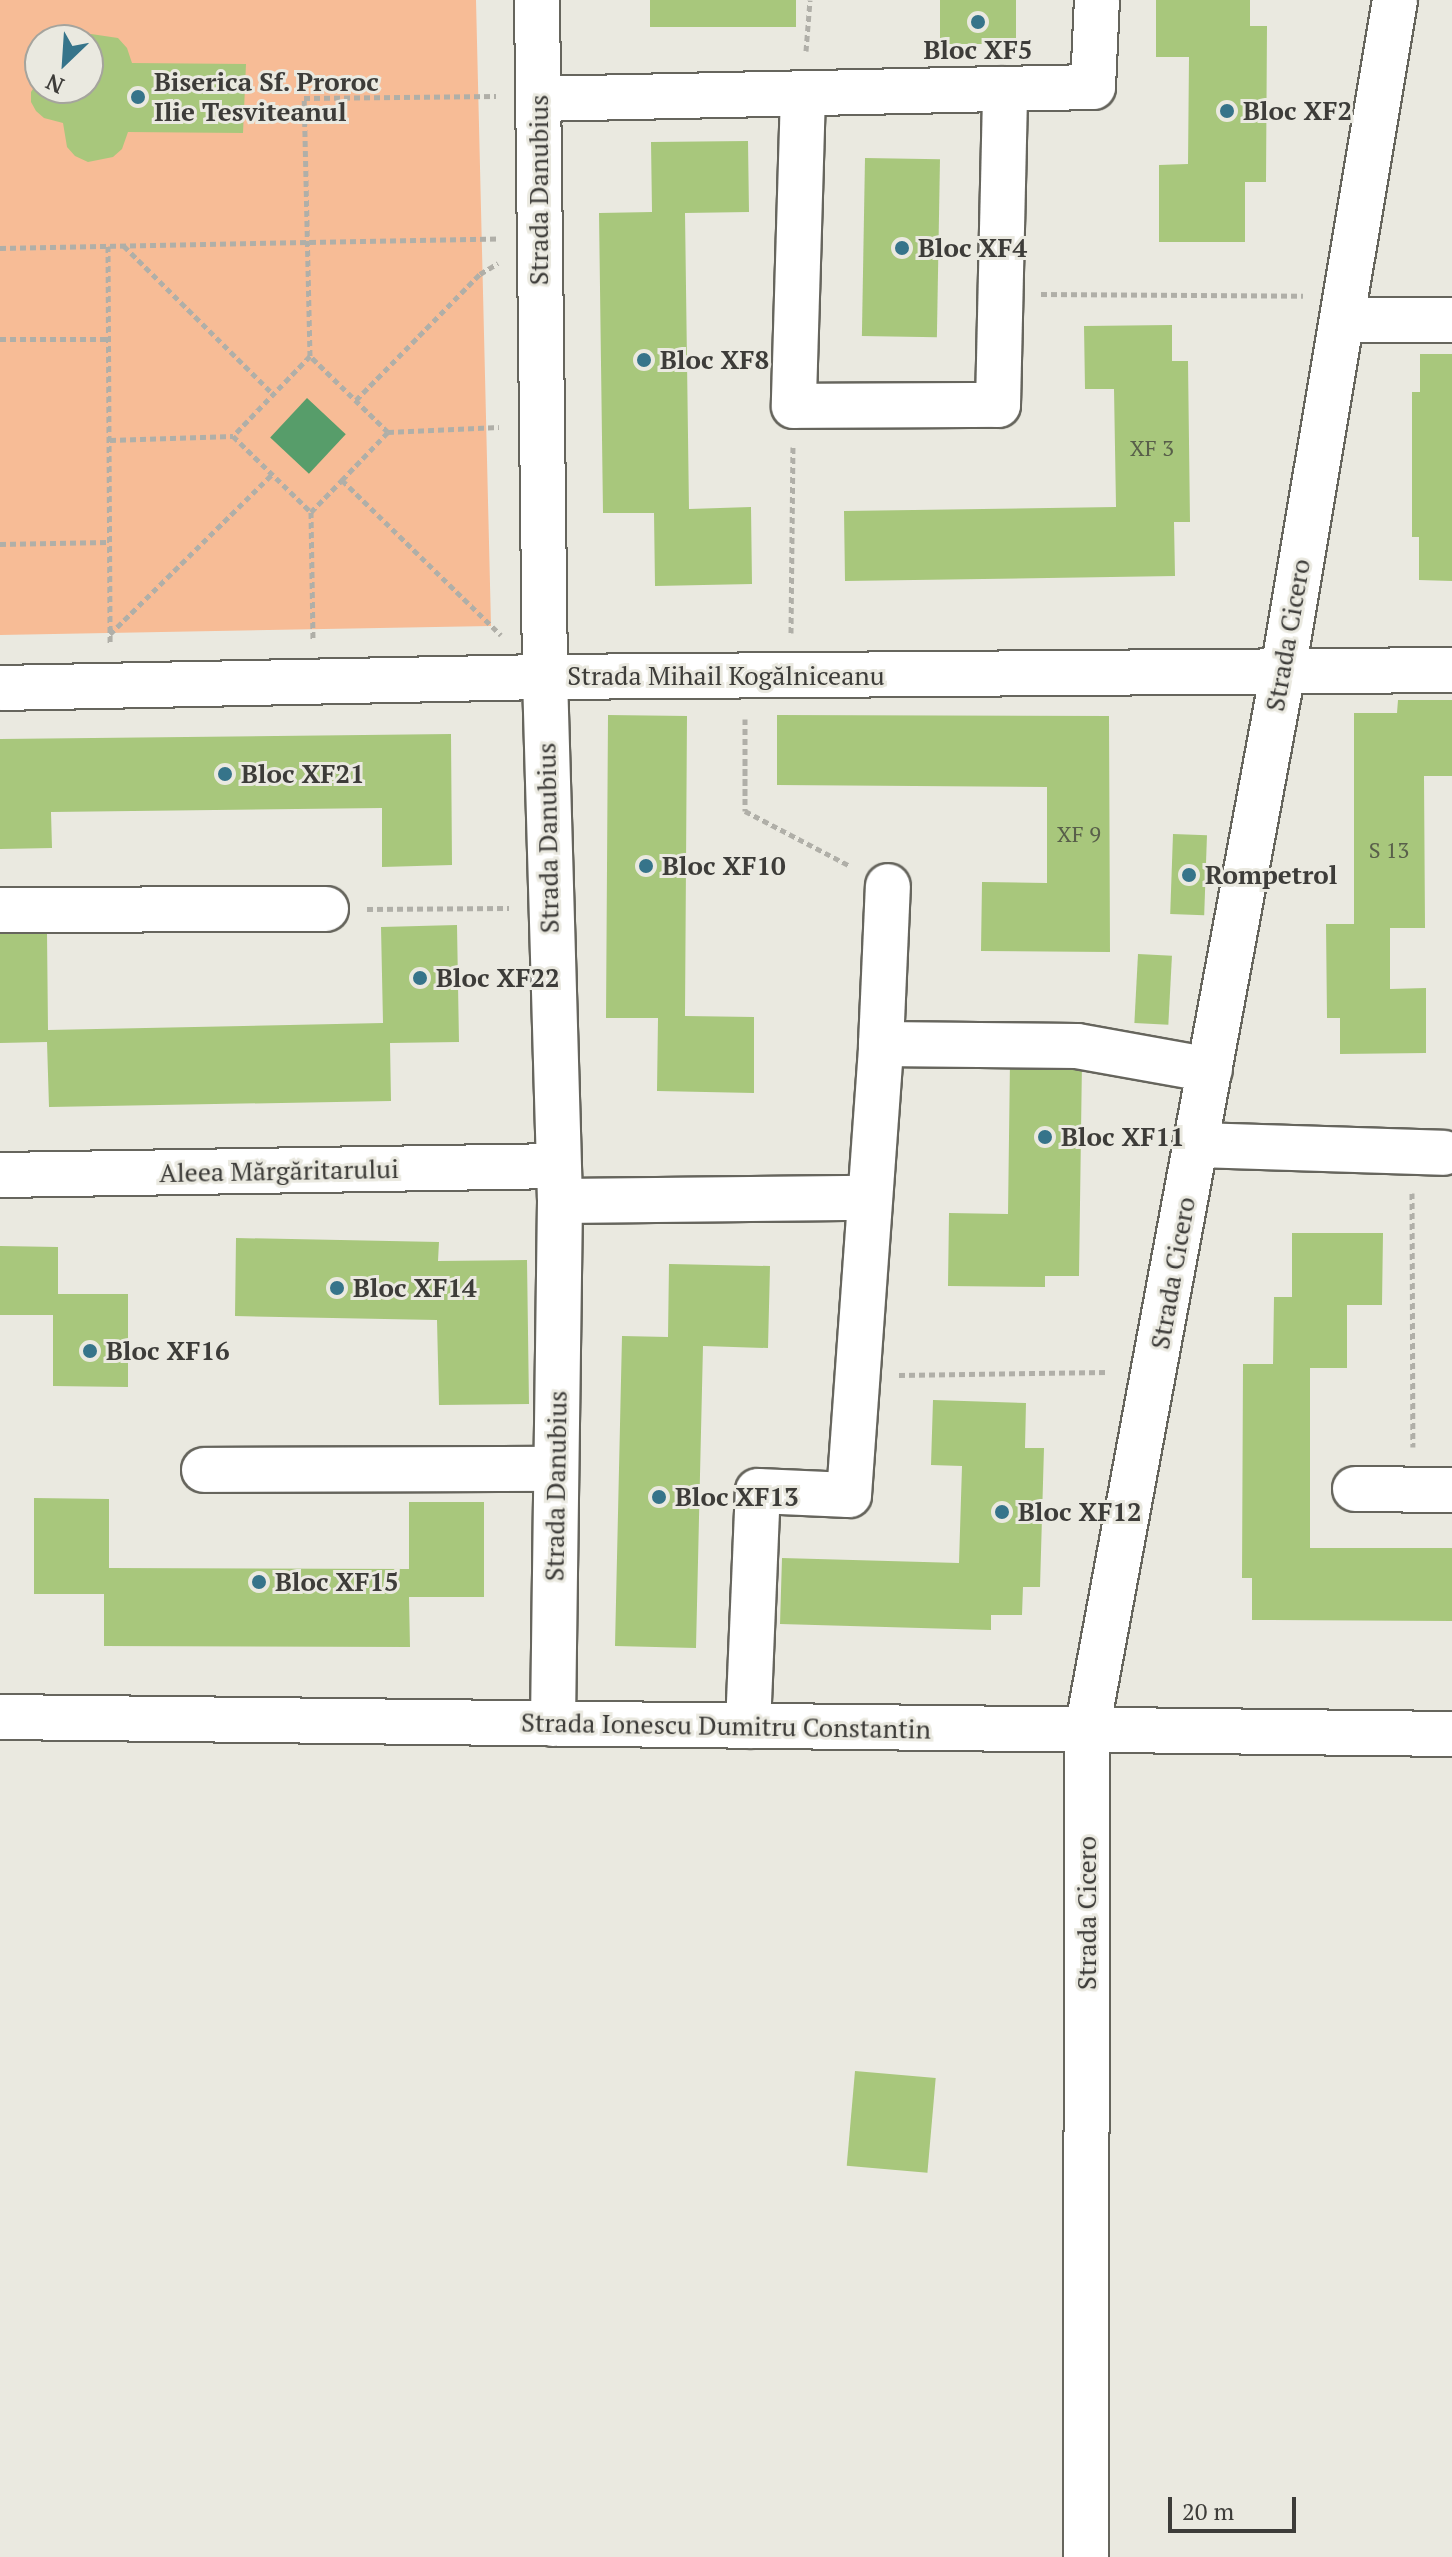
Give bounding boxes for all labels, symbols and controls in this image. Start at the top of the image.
marker: Bloc XF5 [969,13,987,31]
north arrow [24,24,104,104]
place label: Bloc XF5 [923,34,1033,66]
place label: Biserica Sf. Proroc Ilie Tesviteanul [154,66,380,128]
text: N [41,68,68,101]
marker: Biserica Sf. Proroc Ilie Tesviteanul [129,88,147,106]
street label: Strada Danubius [523,95,555,285]
place label: Bloc XF2 [1243,95,1352,127]
marker: Bloc XF2 [1218,102,1236,120]
place label: Bloc XF4 [918,232,1027,264]
marker: Bloc XF4 [893,239,911,257]
place label: Bloc XF8 [660,344,769,376]
marker: Bloc XF8 [635,351,653,369]
house number: XF 3 [1130,435,1174,461]
street label: Strada Cicero [1259,556,1317,714]
street label: Strada Mihail Kogălniceanu [567,660,885,692]
street label: Strada Danubius [531,742,565,934]
place label: Bloc XF21 [241,758,365,790]
marker: Bloc XF21 [216,765,234,783]
house number: XF 9 [1057,821,1101,847]
house number: S 13 [1369,837,1409,863]
place label: Bloc XF10 [662,850,786,882]
marker: Bloc XF10 [637,857,655,875]
place label: Rompetrol [1205,859,1337,891]
marker: Rompetrol [1180,866,1198,884]
place label: Bloc XF22 [436,962,560,994]
marker: Bloc XF22 [411,969,429,987]
place label: Bloc XF11 [1061,1121,1185,1153]
marker: Bloc XF11 [1036,1128,1054,1146]
street label: Aleea Mărgăritarului [159,1153,399,1189]
street label: Strada Cicero [1144,1194,1202,1352]
place label: Bloc XF14 [353,1272,477,1304]
marker: Bloc XF14 [328,1279,346,1297]
place label: Bloc XF16 [106,1335,230,1367]
marker: Bloc XF16 [81,1342,99,1360]
street label: Strada Danubius [539,1390,573,1582]
place label: Bloc XF13 [675,1481,799,1513]
marker: Bloc XF13 [650,1488,668,1506]
place label: Bloc XF12 [1018,1496,1142,1528]
marker: Bloc XF12 [993,1503,1011,1521]
place label: Bloc XF15 [275,1566,399,1598]
marker: Bloc XF15 [250,1573,268,1591]
street label: Strada Ionescu Dumitru Constantin [521,1707,931,1745]
street label: Strada Cicero [1071,1836,1103,1990]
scale bar [1172,2481,1300,2531]
text: 20 m [1182,2495,1234,2527]

